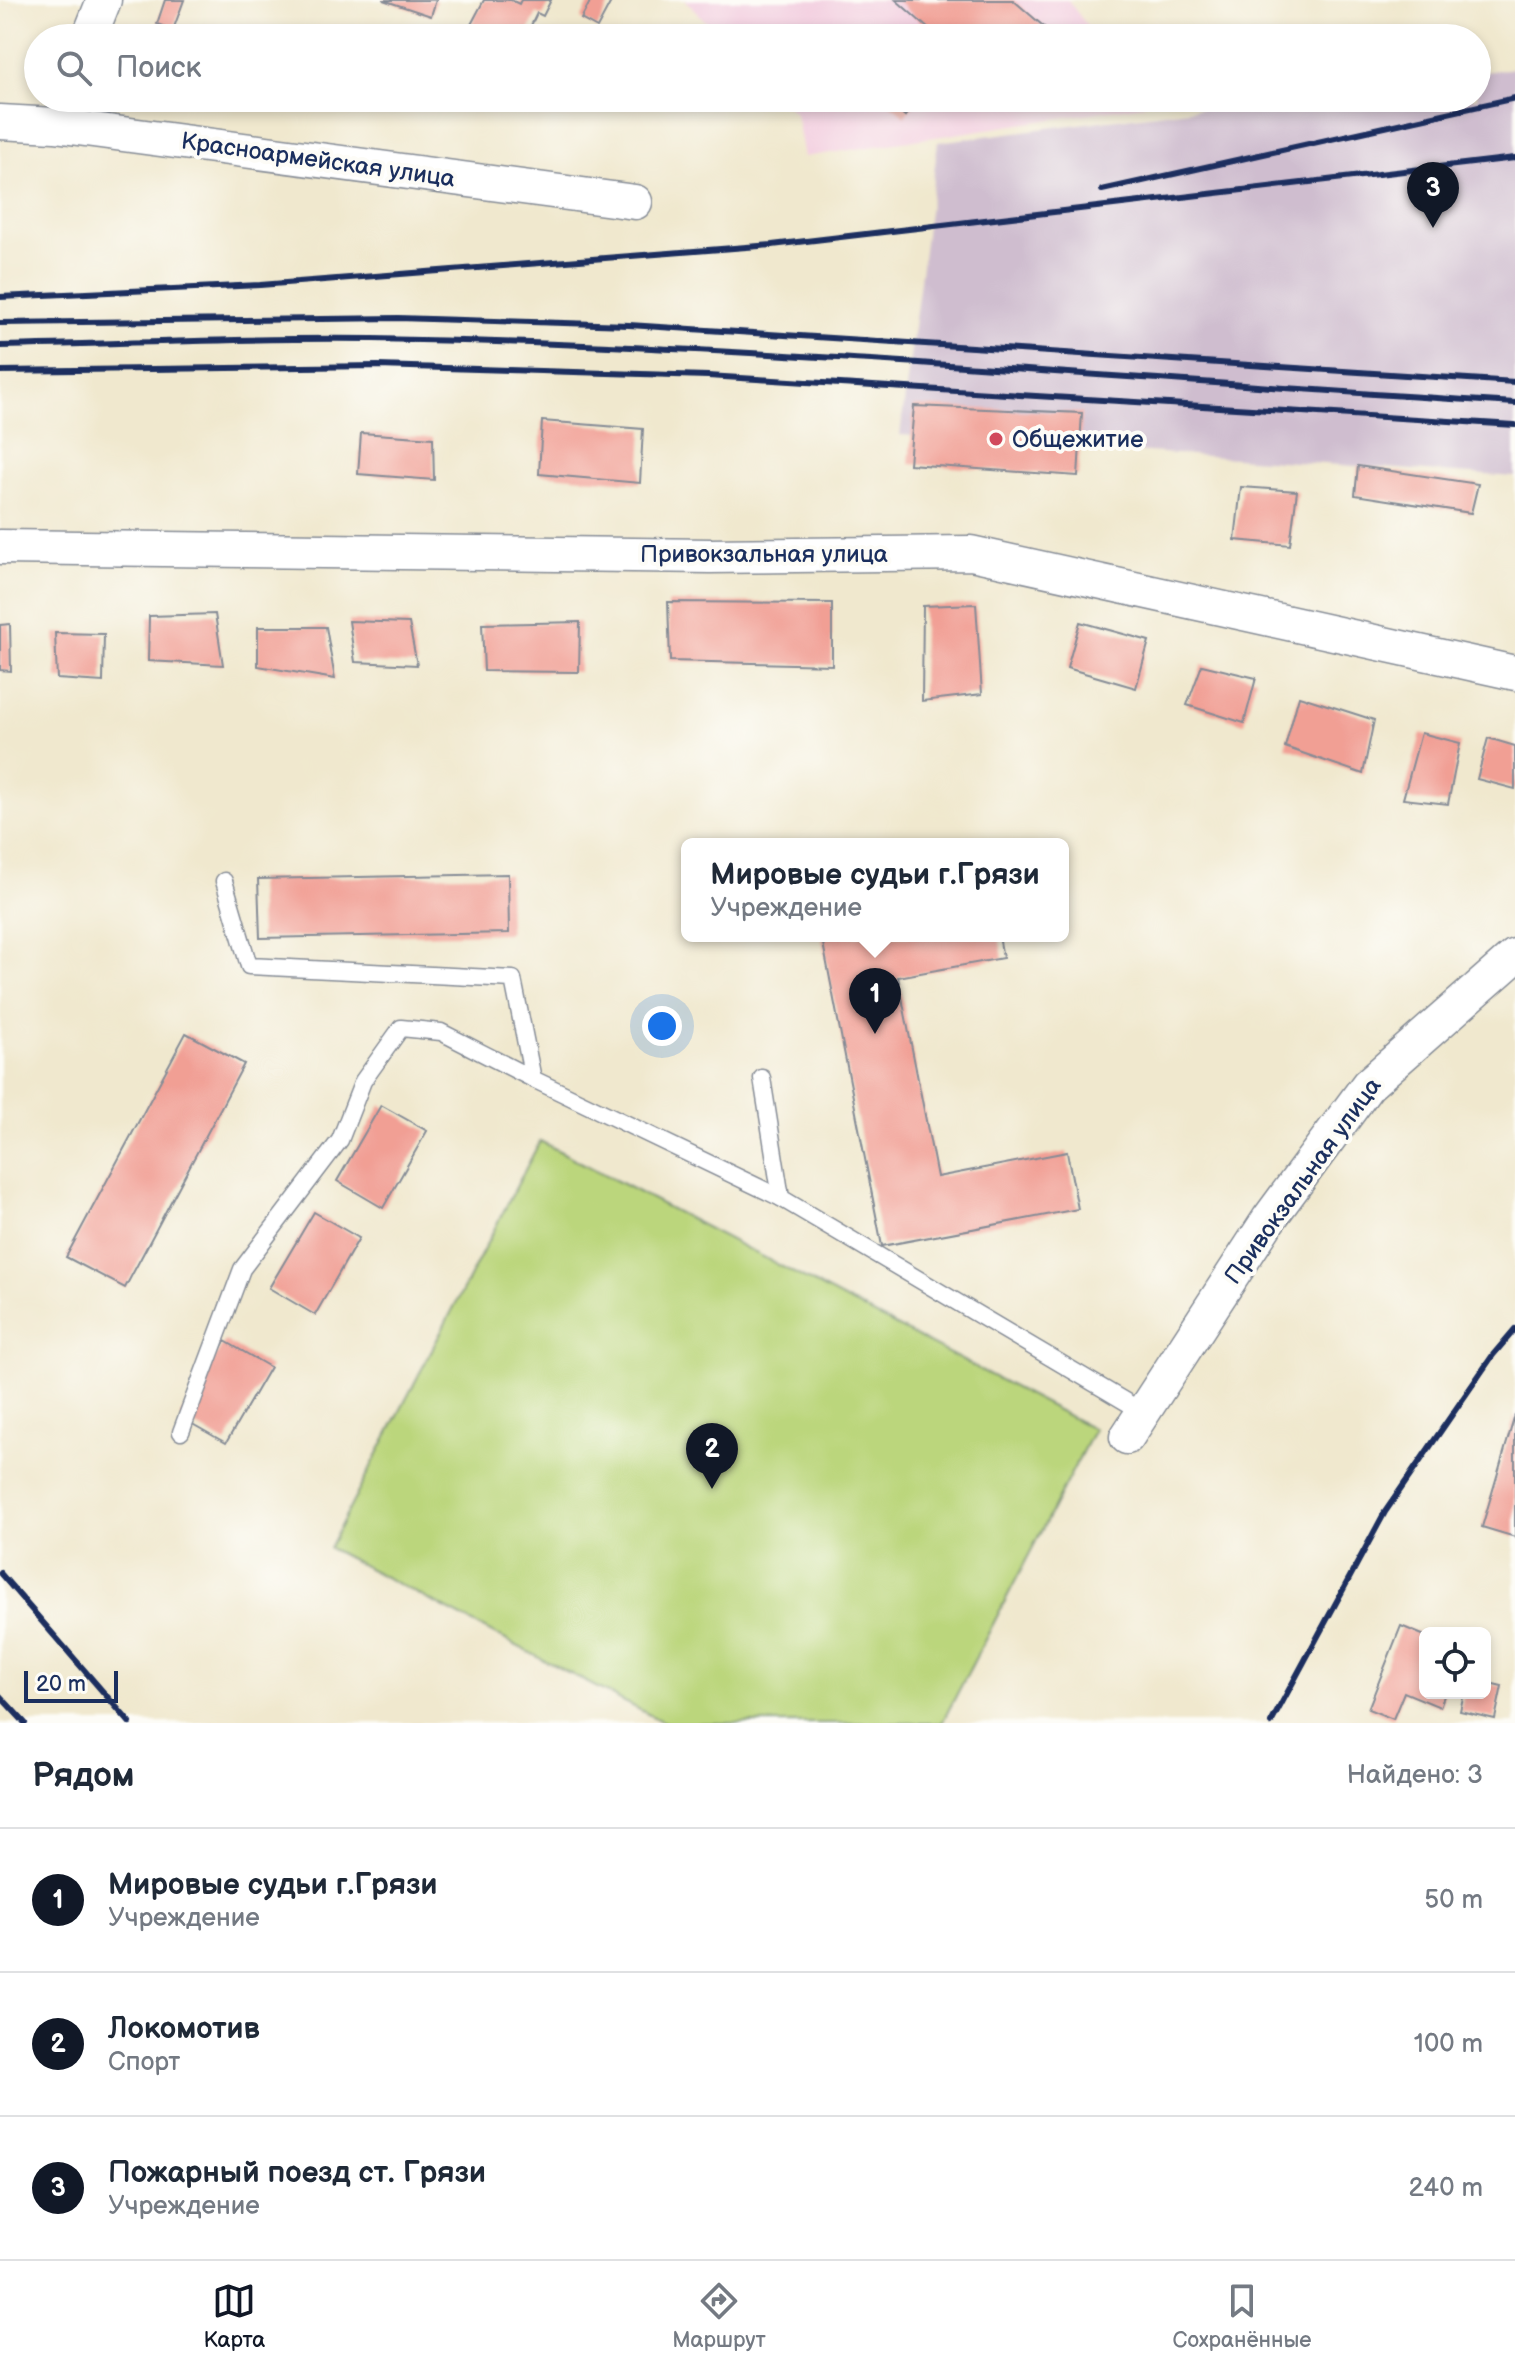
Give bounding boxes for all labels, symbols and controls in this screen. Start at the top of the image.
search box [24,24,1491,112]
icon: search [52,46,96,90]
text: Поиск [116,50,202,86]
street label: Красноармейская улица [179,126,457,194]
pin: 3 [1407,162,1459,228]
place label: Общежитие [1012,425,1144,454]
marker: Общежитие [987,430,1005,448]
street label: Привокзальная улица [640,540,888,569]
popup [681,838,1069,942]
text: Мировые судьи г.Грязи [710,857,1040,893]
text: Учреждение [710,893,862,924]
pin: 1 [849,968,901,1034]
your location [642,1006,682,1046]
street label: Привокзальная улица [1218,1072,1388,1290]
pin: 2 [686,1423,738,1489]
map controls [1419,1627,1491,1699]
button: locate [1419,1627,1491,1699]
scale bar [24,1667,118,1703]
text: 20 m [36,1671,86,1698]
text: Рядом [32,1755,134,1796]
text: Найдено: 3 [1347,1760,1483,1791]
text: Мировые судьи г.Грязи [108,1867,437,1903]
text: 1 [53,1885,63,1916]
text: 50 m [1424,1885,1483,1916]
text: Учреждение [108,1903,260,1934]
text: Локомотив [108,2011,260,2047]
text: 2 [50,2029,66,2060]
text: 100 m [1414,2029,1483,2060]
text: Спорт [108,2047,180,2078]
text: Пожарный поезд ст. Грязи [108,2155,486,2191]
text: 3 [50,2173,66,2204]
text: 240 m [1408,2173,1483,2204]
text: Учреждение [108,2191,260,2222]
tab: Карта [203,2279,265,2354]
tab: Маршрут [672,2279,766,2354]
tab: Сохранённые [1173,2279,1312,2354]

